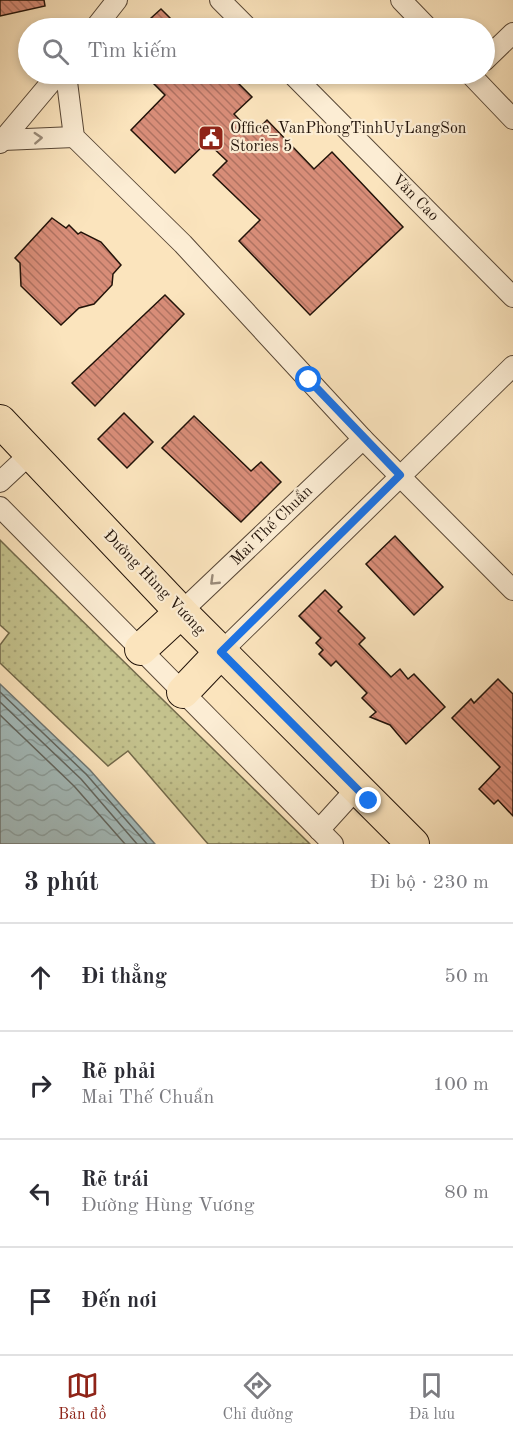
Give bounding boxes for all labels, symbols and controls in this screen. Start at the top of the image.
search box [18,18,495,84]
icon: search [39,35,72,68]
text: Tìm kiếm [87,40,177,62]
place label: Office_VanPhongTinhUyLangSon Stories 5 [230,121,467,155]
public building icon: Office_VanPhongTinhUyLangSon Stories 5 [196,123,226,153]
one-way arrow [34,132,43,145]
street label: Văn Cao [388,171,442,225]
route start [295,366,321,392]
street label: Mai Thế Chuẩn [227,482,316,569]
street label: Đường Hùng Vương [100,527,208,639]
one-way arrow [210,573,221,584]
route end [355,787,381,813]
text: 3 phút [24,870,99,896]
text: Đi bộ · 230 m [369,873,489,893]
icon: ahead [24,961,57,994]
text: Đi thẳng [81,966,167,988]
text: 50 m [444,967,489,987]
text: Rẽ phải [81,1061,156,1083]
icon: right [24,1069,57,1102]
text: 100 m [433,1075,489,1095]
text: Mai Thế Chuẩn [81,1088,214,1108]
text: Rẽ trái [81,1169,149,1191]
icon: left [24,1177,57,1210]
text: 80 m [444,1183,489,1203]
text: Đường Hùng Vương [81,1196,255,1216]
icon: arrive [24,1285,57,1318]
text: Đến nơi [81,1290,157,1312]
tab: Bản đồ [58,1369,106,1425]
tab: Chỉ đường [222,1369,293,1425]
tab: Đã lưu [409,1369,455,1425]

